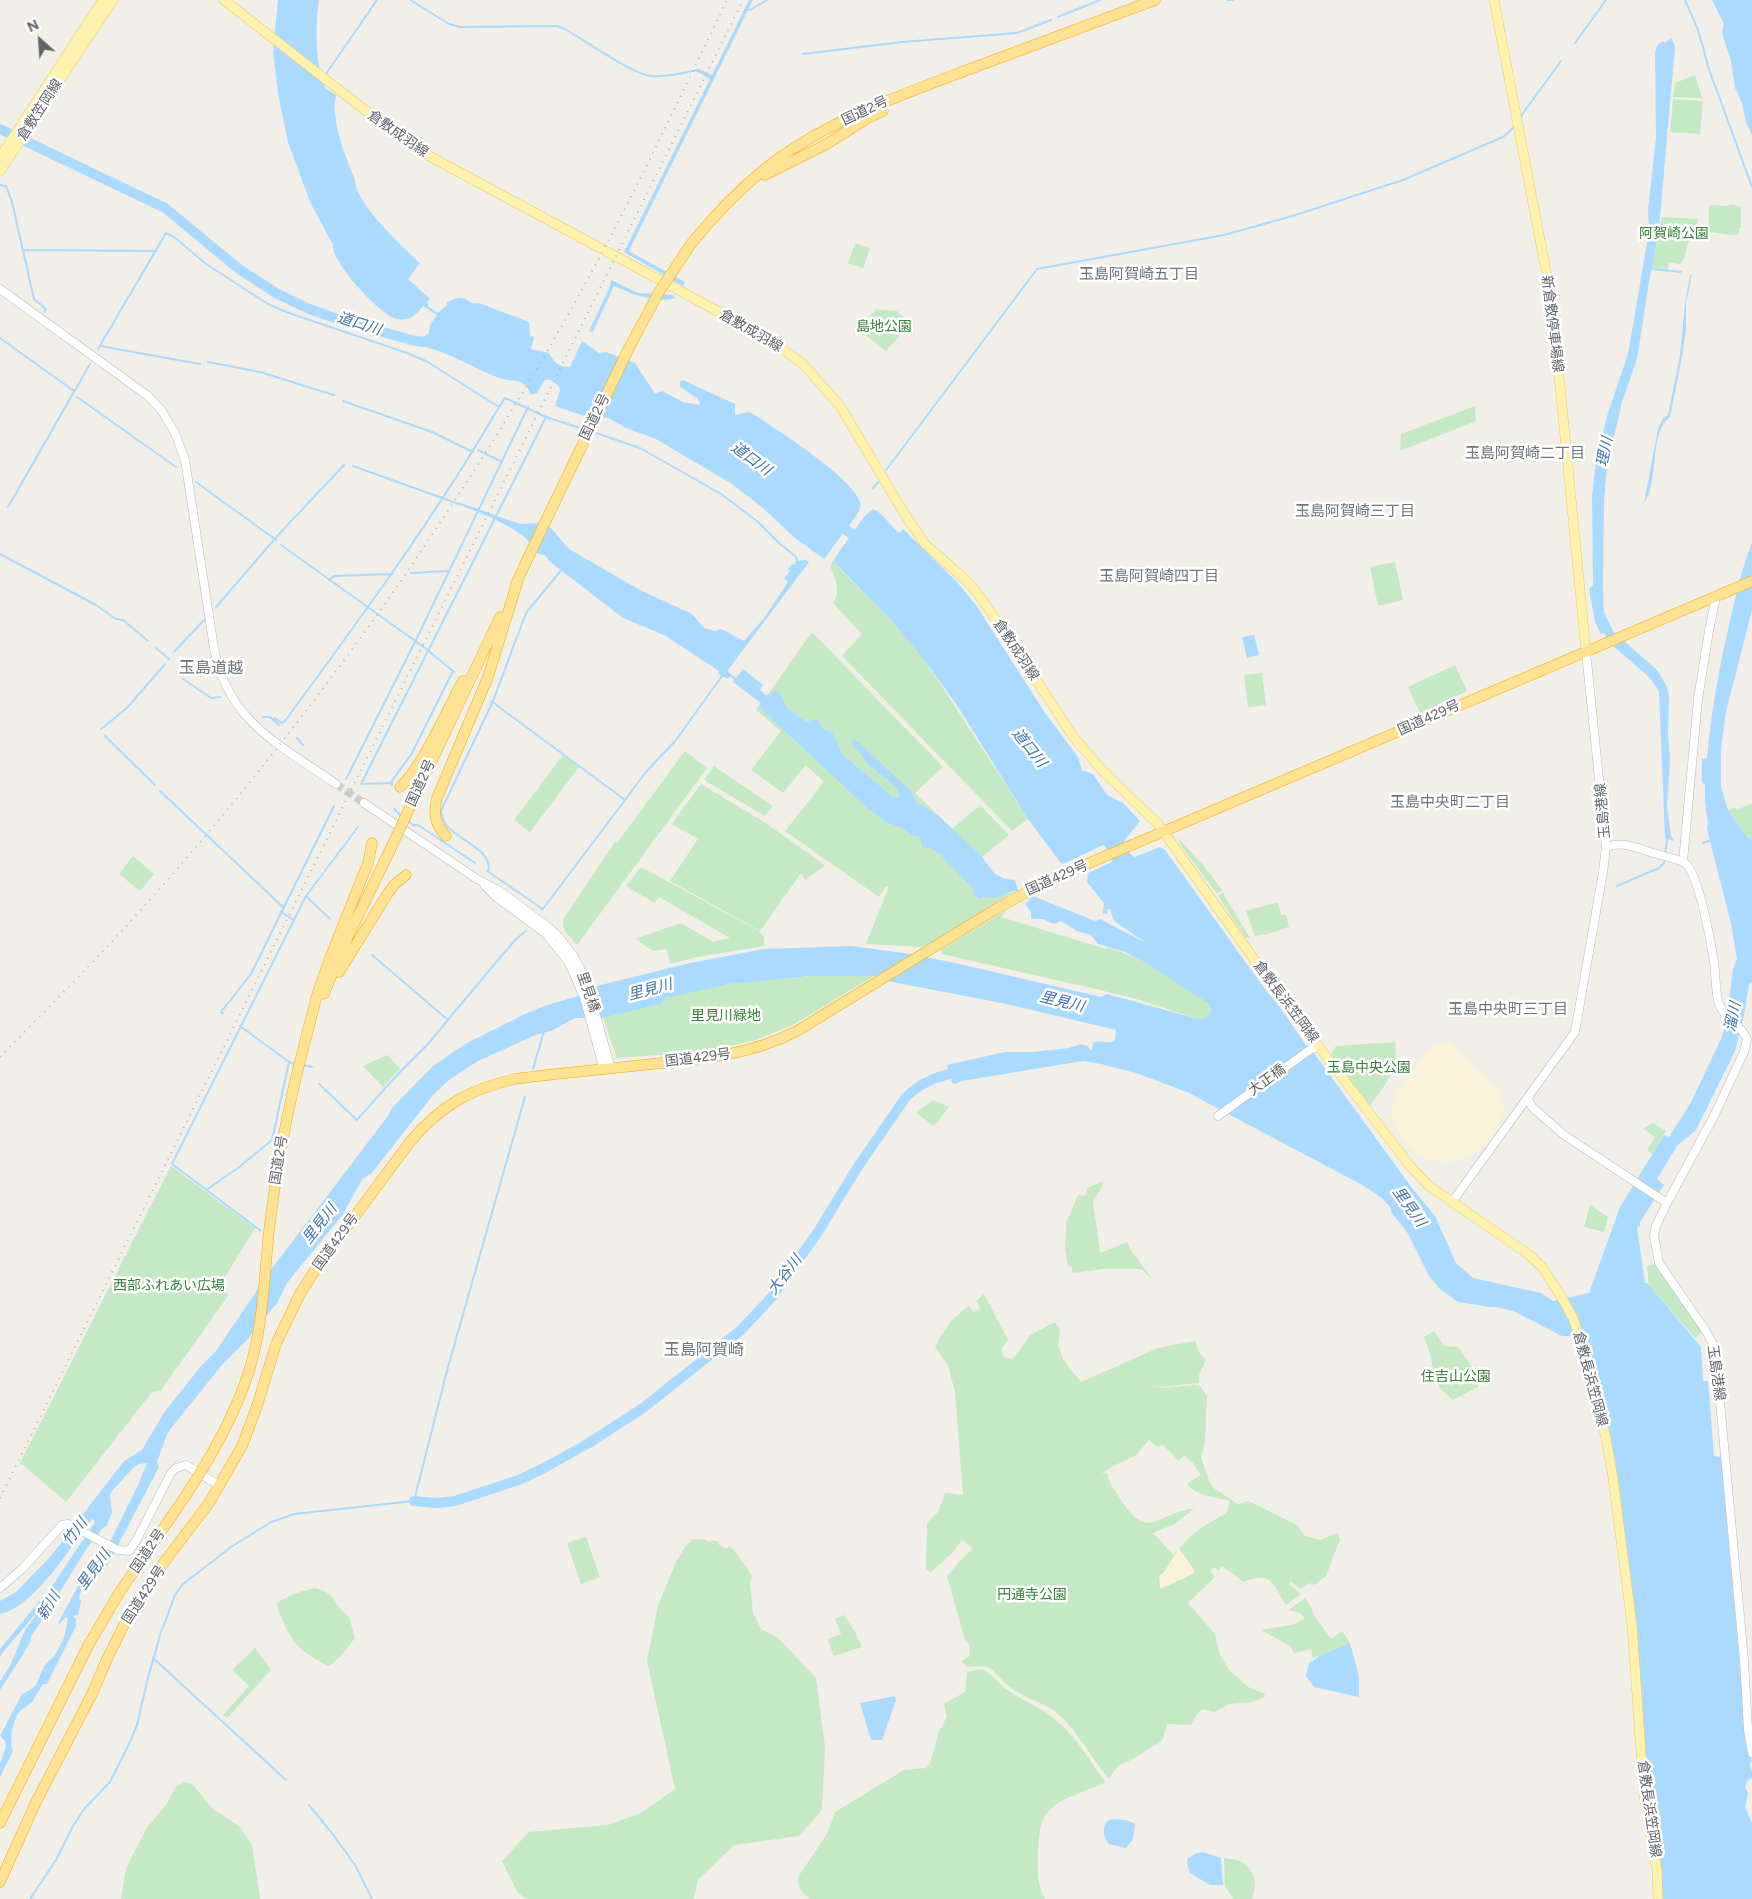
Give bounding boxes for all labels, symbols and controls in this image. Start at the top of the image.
north arrow [15,15,65,65]
text: N [25,16,42,36]
street label: 倉敷笠岡線 [14,76,66,144]
street label: 国道2号 [839,93,891,129]
street label: 倉敷成羽線 [365,107,431,161]
park label: 阿賀崎公園 [1639,226,1709,242]
district label: 玉島阿賀崎五丁目 [1079,266,1199,284]
street label: 新倉敷停車場線 [1538,274,1566,374]
street label: 倉敷成羽線 [716,306,786,356]
water label: 道口川 [335,309,383,339]
park label: 島地公園 [856,319,912,335]
street label: 国道2号 [577,391,613,443]
water label: 理川 [1593,435,1617,469]
water label: 道口川 [728,438,774,480]
district label: 玉島阿賀崎二丁目 [1465,445,1585,463]
district label: 玉島阿賀崎三丁目 [1295,503,1415,521]
district label: 玉島阿賀崎四丁目 [1099,568,1219,586]
street label: 倉敷成羽線 [989,616,1043,684]
district label: 玉島道越 [179,658,243,678]
street label: 国道429号 [1395,697,1463,739]
water label: 道口川 [1008,725,1050,771]
street label: 国道2号 [403,757,439,809]
street label: 玉島港線 [1592,782,1614,840]
district label: 玉島中央町二丁目 [1390,794,1510,812]
street label: 国道429号 [1023,857,1091,899]
street label: 倉敷長浜笠岡線 [1250,958,1322,1046]
street label: 里見橋 [573,969,603,1015]
water label: 里見川 [626,975,674,1005]
water label: 里見川 [1038,988,1086,1016]
water label: 溜川 [1721,1000,1745,1034]
district label: 玉島中央町三丁目 [1448,1001,1568,1019]
park label: 里見川緑地 [691,1008,761,1024]
street label: 国道429号 [664,1046,732,1070]
park label: 玉島中央公園 [1327,1060,1411,1076]
street label: 大正橋 [1245,1061,1289,1099]
street label: 国道2号 [267,1134,291,1186]
water label: 里見川 [1388,1184,1430,1230]
water label: 里見川 [299,1201,341,1247]
street label: 国道429号 [310,1210,362,1274]
water label: 大谷川 [764,1252,806,1298]
park label: 西部ふれあい広場 [113,1278,225,1294]
street label: 倉敷長浜笠岡線 [1569,1329,1611,1429]
district label: 玉島阿賀崎 [664,1340,744,1360]
street label: 玉島港線 [1704,1344,1728,1402]
park label: 住吉山公園 [1421,1369,1491,1385]
water label: 竹川 [59,1515,91,1549]
street label: 国道2号 [127,1526,169,1576]
water label: 里見川 [73,1547,115,1593]
street label: 国道429号 [119,1563,169,1627]
park label: 円通寺公園 [997,1587,1067,1603]
water label: 新川 [34,1589,64,1623]
street label: 倉敷長浜笠岡線 [1634,1759,1664,1859]

